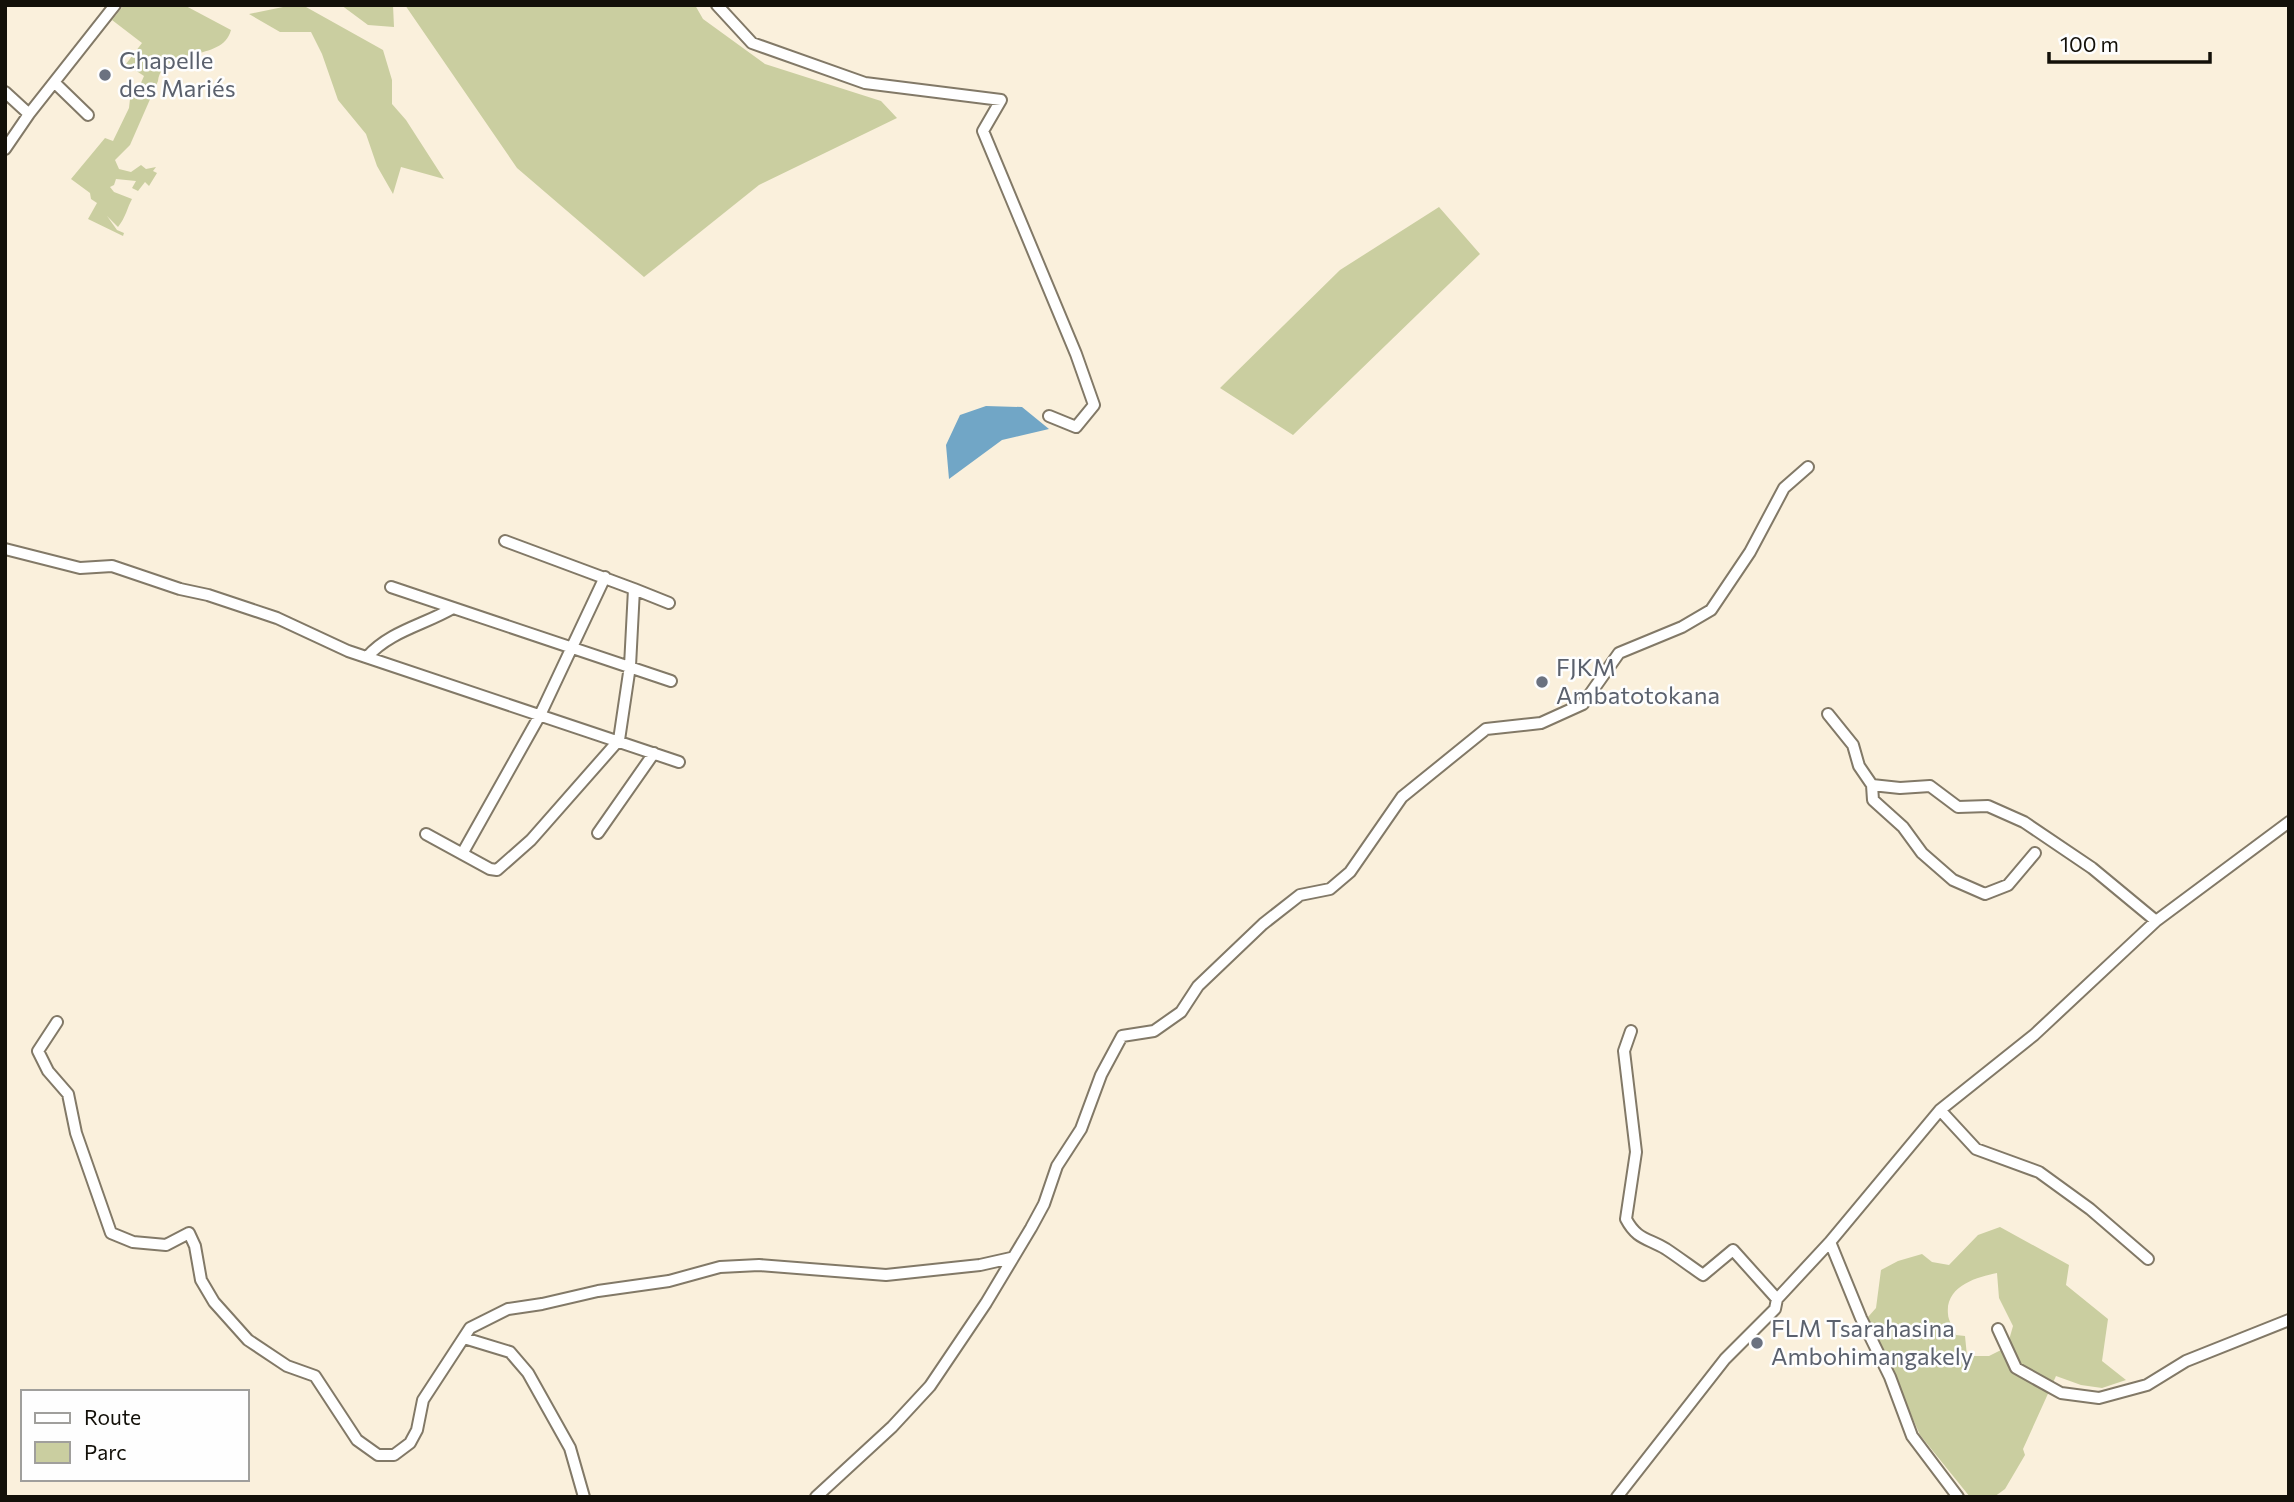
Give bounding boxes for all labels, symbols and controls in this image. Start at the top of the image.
scale bar [2049,21,2210,65]
text: 100 m [2060,31,2119,56]
place label: Chapelle des Mariés [119,45,236,102]
marker: Chapelle des Mariés [97,67,113,83]
place label: FJKM Ambatotokana [1556,652,1720,709]
marker: FJKM Ambatotokana [1534,674,1550,690]
place label: FLM Tsarahasina Ambohimangakely [1771,1313,1973,1370]
marker: FLM Tsarahasina Ambohimangakely [1749,1335,1765,1351]
legend [21,1390,248,1481]
text: Route [84,1404,141,1429]
text: Parc [84,1439,127,1464]

